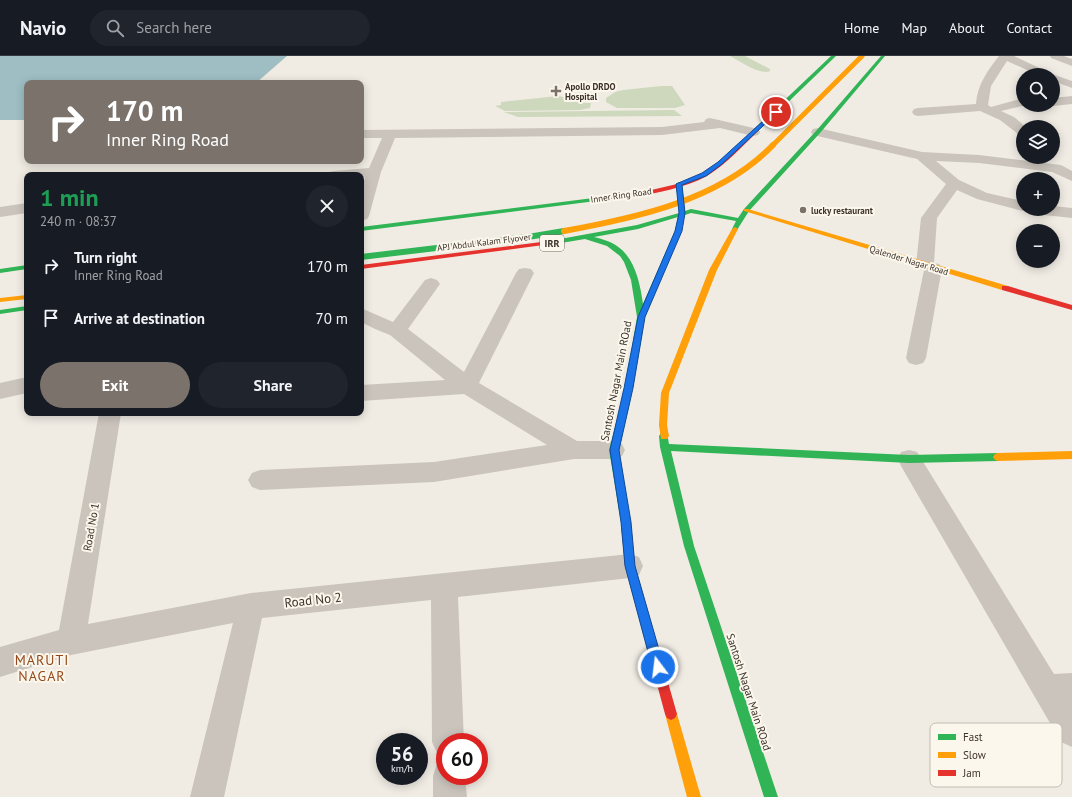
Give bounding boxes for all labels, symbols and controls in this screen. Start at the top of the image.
search box [90,10,370,46]
text: Navio [20,16,66,40]
icon: search [104,17,126,39]
text: Search here [136,18,212,37]
text: Home [844,19,879,37]
text: Map [901,19,927,37]
text: About [949,19,985,37]
text: Contact [1007,19,1052,37]
map controls [1016,68,1060,268]
button: search [1016,68,1060,112]
place label: Apollo DRDO Hospital [565,81,616,102]
marker: Apollo DRDO Hospital [550,85,562,97]
text: 170 m [106,92,183,129]
pin [759,95,793,129]
icon: right [40,96,92,148]
icon: arrive [765,101,787,123]
button: layers [1016,120,1060,164]
text: Inner Ring Road [106,128,229,151]
button: + [1016,172,1060,216]
text: 1 min [40,182,99,213]
button: close [306,185,348,227]
street label: Inner Ring Road [590,185,652,205]
marker: lucky restaurant [798,205,808,215]
place label: lucky restaurant [811,205,874,216]
text: 240 m · 08:37 [40,213,117,230]
button: − [1016,224,1060,268]
street label: APJ Abdul Kalam Flyover [437,231,531,253]
road number: IRR [540,235,564,251]
street label: Qalender Nagar Road [868,243,950,277]
text: Turn right [74,248,137,267]
icon: right [40,255,62,277]
text: 170 m [307,257,348,276]
text: Inner Ring Road [74,267,163,284]
icon: arrive [40,307,62,329]
text: Arrive at destination [74,309,205,328]
text: 70 m [315,309,348,328]
street label: Santosh Nagar Main ROad [597,320,635,442]
button: Exit [40,362,190,408]
button: Share [198,362,348,408]
street label: Road No 1 [80,502,102,552]
street label: Road No 2 [284,589,342,611]
street label: Santosh Nagar Main ROad [723,632,775,752]
position arrow [637,646,679,688]
district label: MARUTI NAGAR [15,651,69,685]
legend [930,723,1062,787]
text: Fast [963,730,983,744]
speed limit sign: 60 [436,733,488,785]
text: 56 [391,741,413,767]
text: Slow [963,748,986,762]
text: km/h [391,762,413,775]
text: Jam [962,766,981,780]

